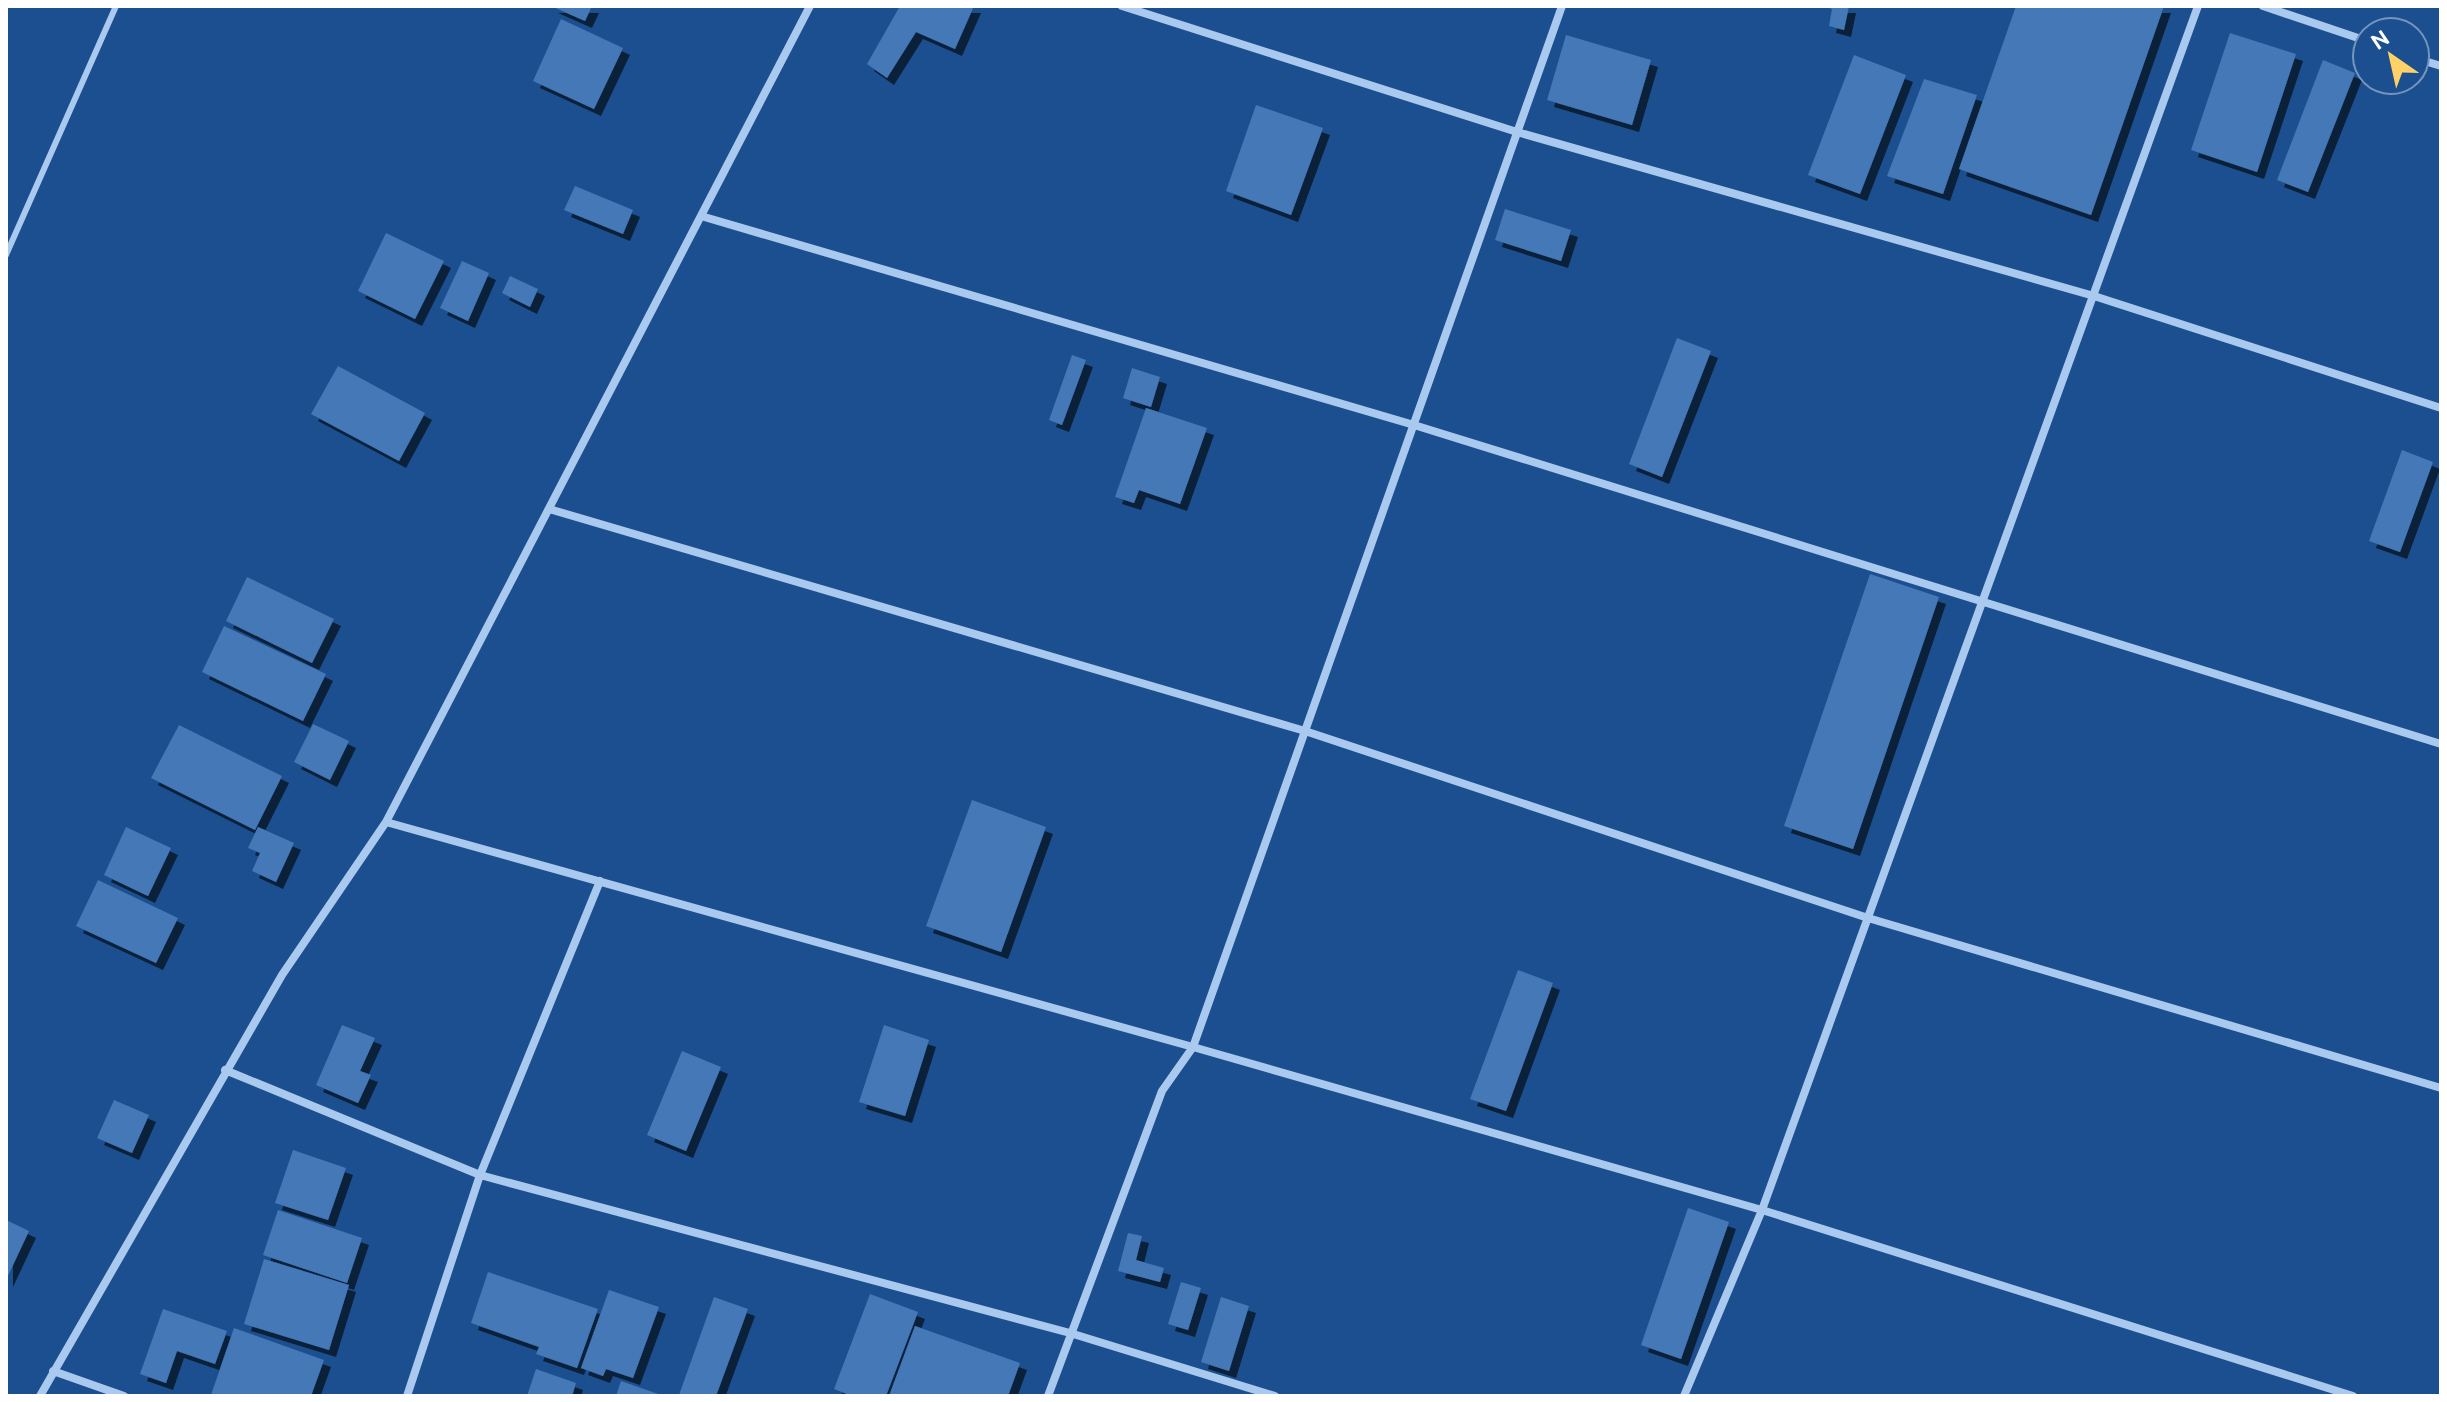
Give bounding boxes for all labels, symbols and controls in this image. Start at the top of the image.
north arrow [2351,16,2431,96]
text: N [2366,24,2393,54]

